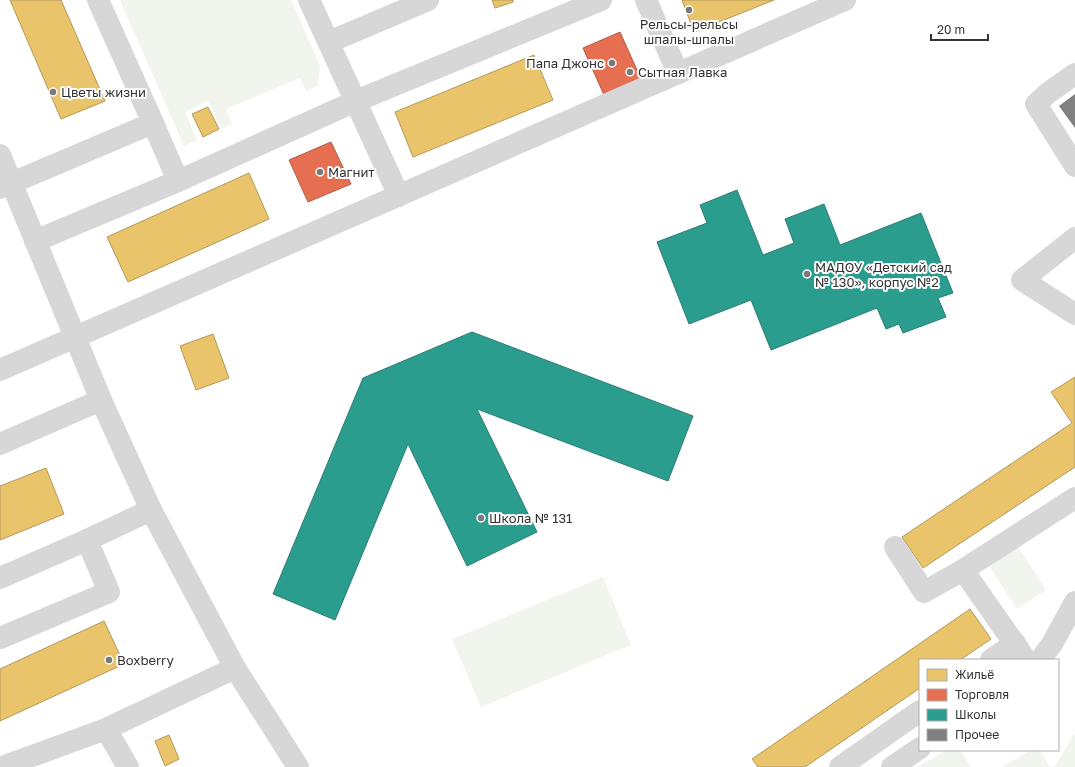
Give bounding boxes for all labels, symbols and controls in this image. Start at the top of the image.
marker: Рельсы-рельсы шпалы-шпалы [684,5,694,15]
place label: Рельсы-рельсы шпалы-шпалы [640,16,738,47]
scale bar [931,16,988,42]
text: 20 m [937,22,965,37]
place label: Папа Джонс [526,55,604,71]
marker: Папа Джонс [607,58,617,68]
place label: Сытная Лавка [638,64,727,80]
marker: Сытная Лавка [625,67,635,77]
place label: Цветы жизни [61,84,146,100]
marker: Цветы жизни [48,87,58,97]
place label: Магнит [328,164,375,180]
marker: Магнит [315,167,325,177]
place label: МАДОУ «Детский сад № 130», корпус №2 [815,259,952,290]
marker: МАДОУ «Детский сад № 130», корпус №2 [802,269,812,279]
place label: Школа № 131 [489,510,572,526]
marker: Школа № 131 [476,513,486,523]
place label: Boxberry [117,652,174,668]
marker: Boxberry [104,655,114,665]
legend [919,659,1059,751]
text: Жильё [955,667,994,682]
text: Торговля [955,687,1009,702]
text: Школы [955,707,996,722]
text: Прочее [955,727,999,742]

